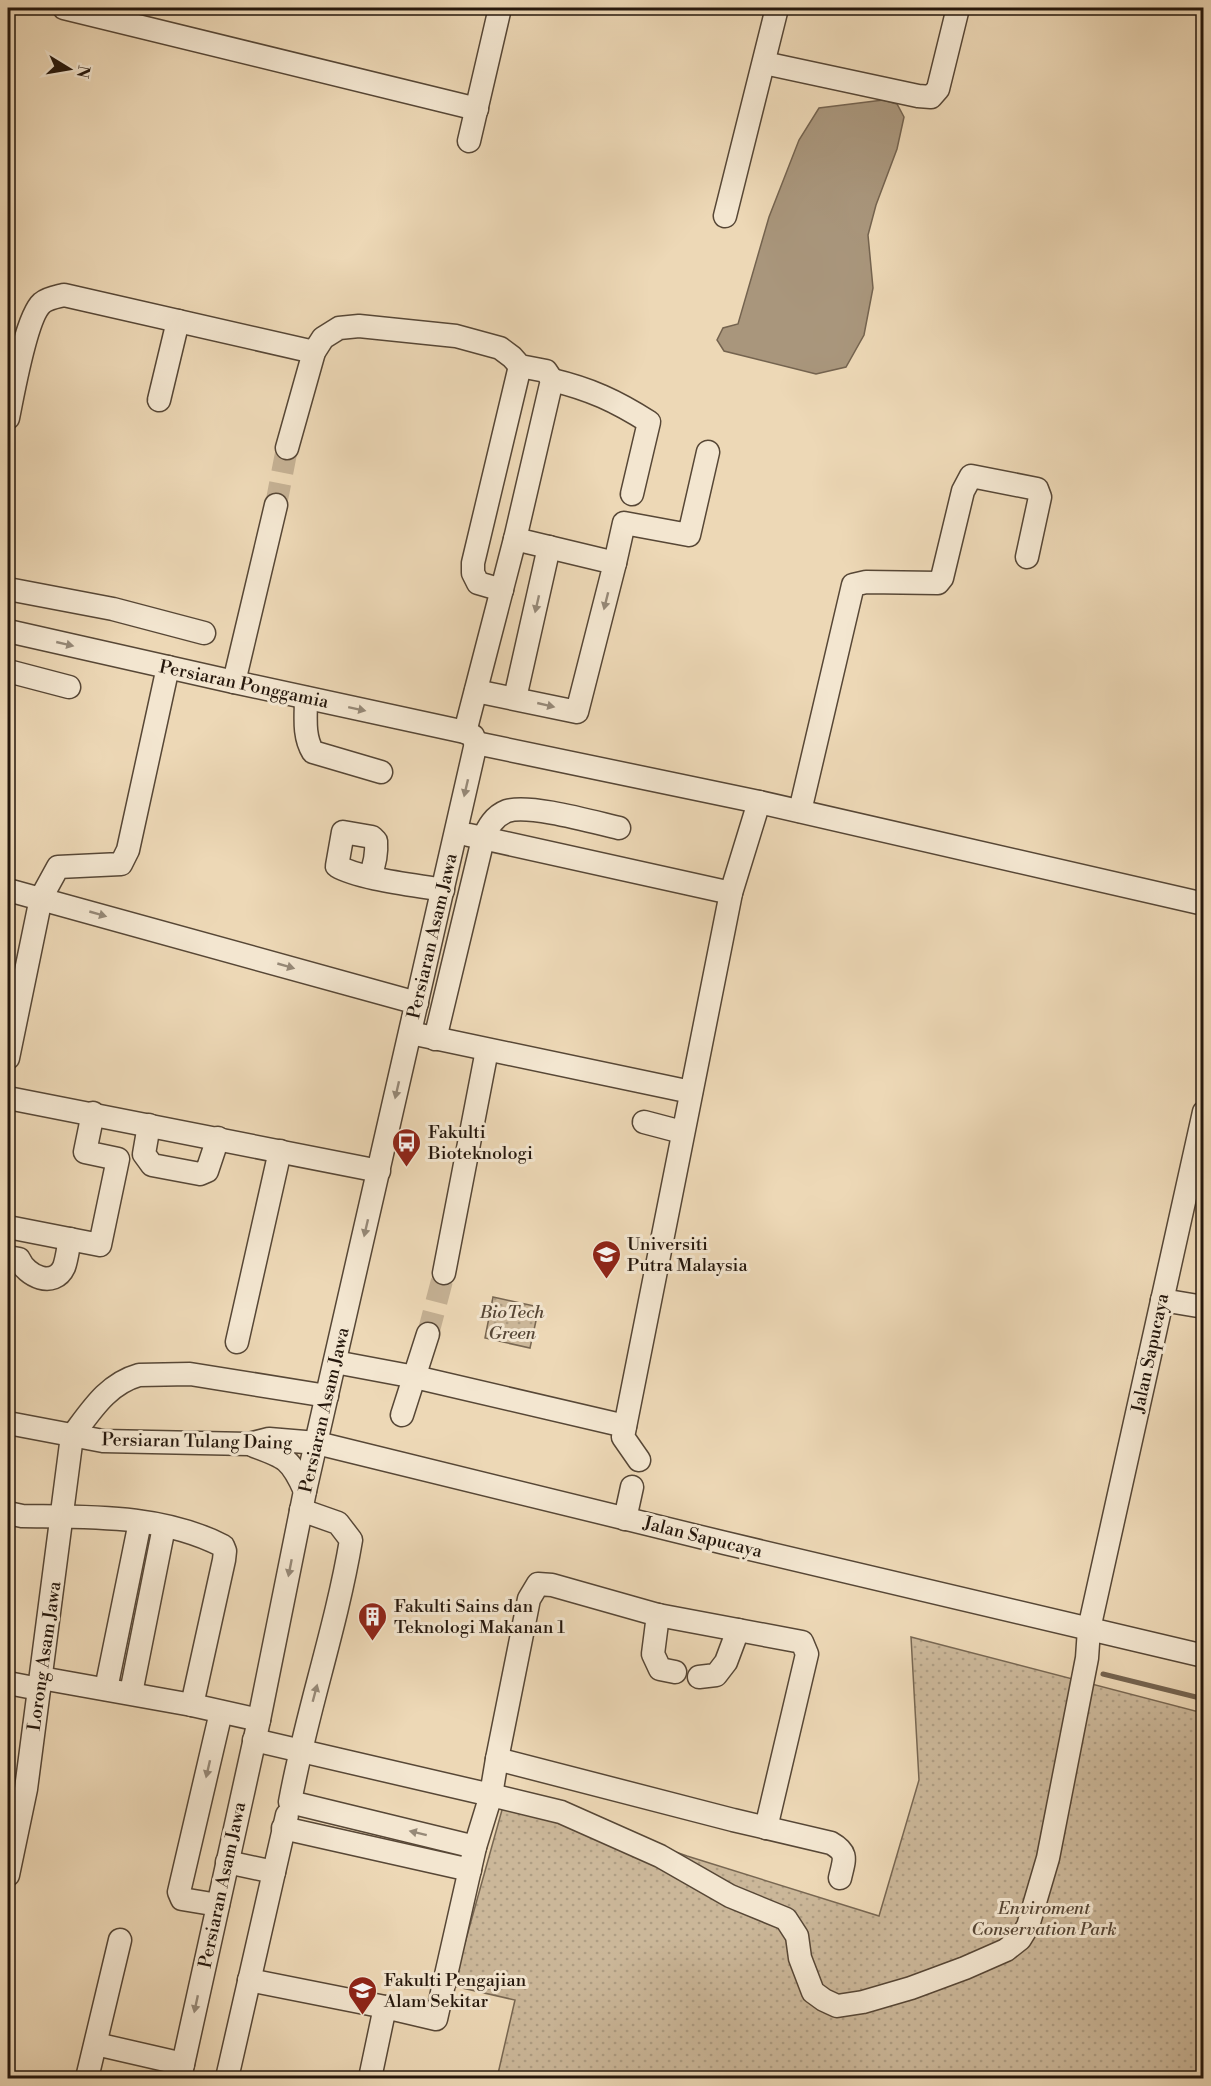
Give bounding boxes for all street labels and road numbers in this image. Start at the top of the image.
street label: Persiaran Ponggamia [157,655,332,714]
street label: Persiaran Asam Jawa [402,850,463,1021]
street label: Jalan Sapucaya [1126,1290,1175,1416]
street label: Persiaran Asam Jawa [294,1324,355,1495]
street label: Persiaran Tulang Daing [101,1428,293,1455]
street label: Jalan Sapucaya [640,1511,765,1564]
street label: Lorong Asam Jawa [23,1579,66,1732]
street label: Persiaran Asam Jawa [194,1799,252,1970]

